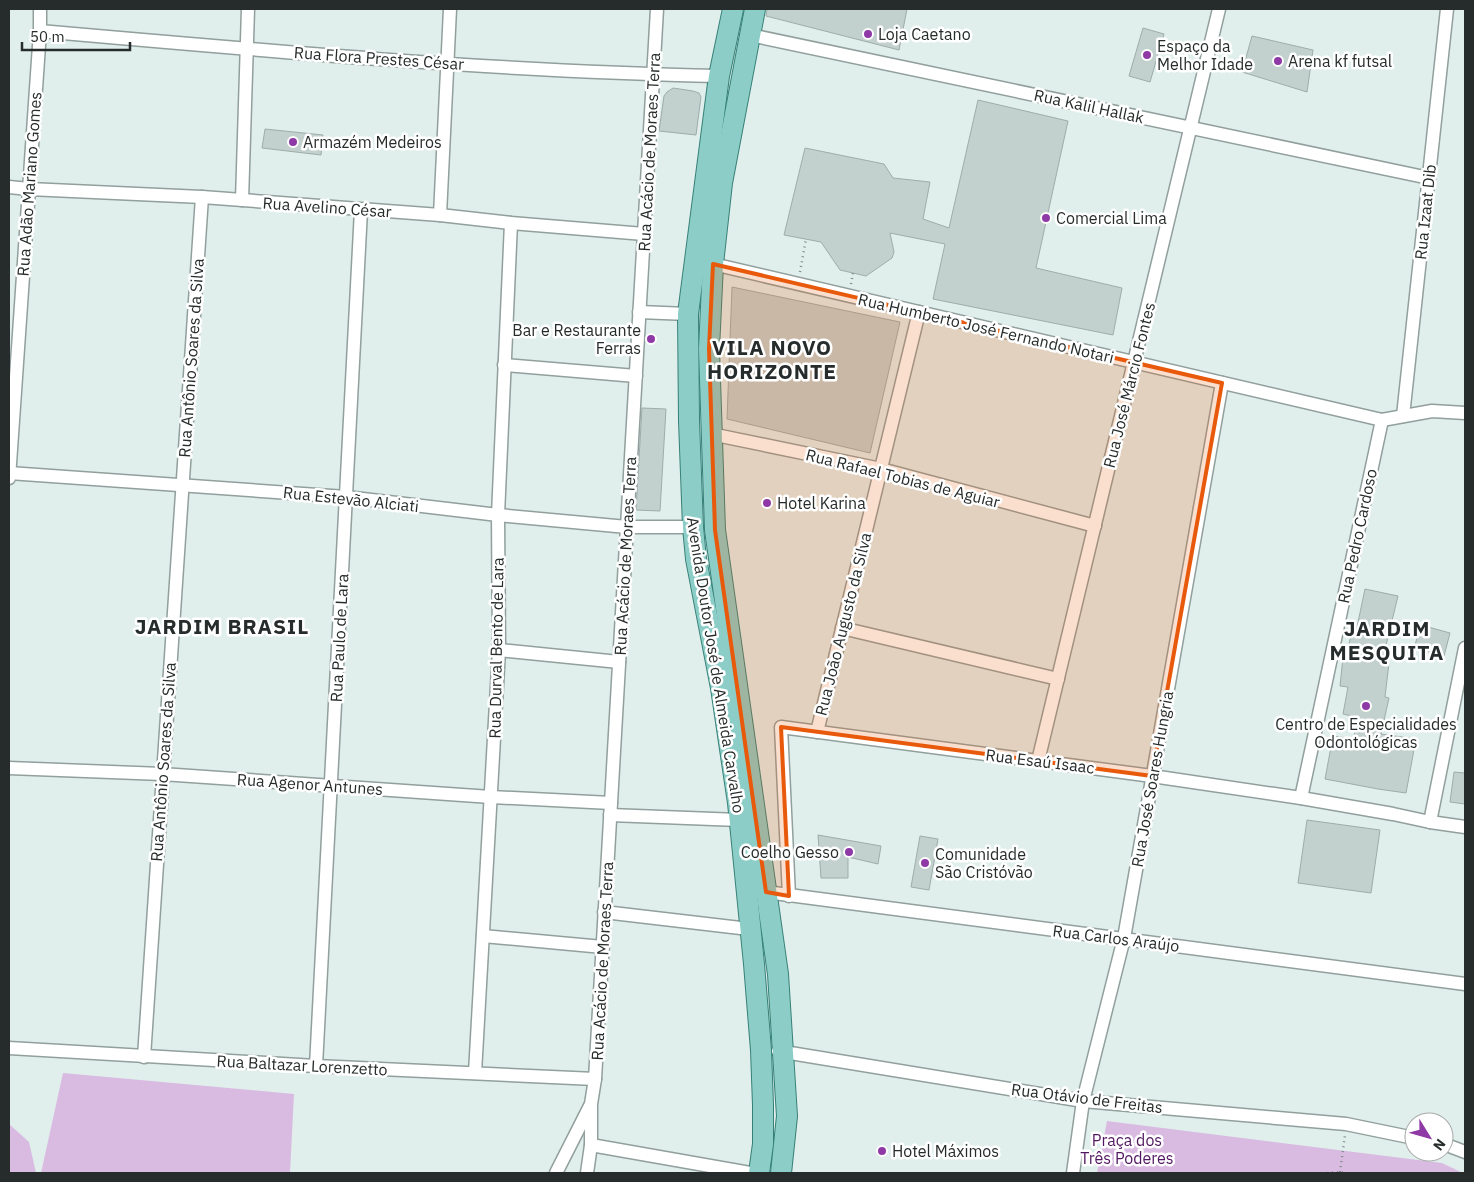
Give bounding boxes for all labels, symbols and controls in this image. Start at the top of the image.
scale bar [22,20,130,52]
place label: Loja Caetano [878,24,971,44]
text: 50 m [30,27,65,46]
marker: Loja Caetano [862,28,874,40]
place label: Espaço da Melhor Idade [1157,36,1253,74]
street label: Rua Flora Prestes César [293,42,465,74]
marker: Espaço da Melhor Idade [1141,49,1153,61]
place label: Arena kf futsal [1288,51,1392,71]
street label: Rua Acácio de Moraes Terra [634,52,664,252]
marker: Arena kf futsal [1272,55,1284,67]
street label: Rua Kalil Hallak [1032,85,1146,128]
street label: Rua Adão Mariano Gomes [13,91,45,277]
place label: Armazém Medeiros [303,132,442,152]
marker: Armazém Medeiros [287,136,299,148]
street label: Rua Izaat Dib [1410,163,1440,261]
street label: Rua Avelino César [262,193,392,221]
place label: Comercial Lima [1056,208,1167,228]
marker: Comercial Lima [1040,212,1052,224]
street label: Rua Antônio Soares da Silva [174,257,208,458]
street label: Rua Humberto José Fernando Notari [856,289,1116,367]
street label: Rua José Márcio Fontes [1099,300,1159,470]
place label: Bar e Restaurante Ferras [512,320,641,358]
marker: Bar e Restaurante Ferras [645,333,657,345]
district label: VILA NOVO HORIZONTE [707,333,837,385]
street label: Rua Rafael Tobias de Aguiar [804,444,1002,512]
street label: Rua Acácio de Moraes Terra [610,456,640,656]
street label: Rua Pedro Cardoso [1333,467,1381,605]
street label: Rua Estevão Alciati [282,482,420,516]
place label: Hotel Karina [777,493,866,513]
marker: Hotel Karina [761,497,773,509]
street label: Avenida Doutor José de Almeida Carvalho [683,515,749,815]
street label: Rua João Augusto da Silva [811,530,876,718]
street label: Rua Durval Bento de Lara [484,557,508,739]
street label: Rua Paulo de Lara [326,573,352,703]
district label: JARDIM BRASIL [135,612,309,640]
district label: JARDIM MESQUITA [1330,614,1444,666]
street label: Rua Antônio Soares da Silva [146,661,180,862]
street label: Rua José Soares Hungria [1127,689,1177,869]
marker: Centro de Especialidades Odontológicas [1360,700,1372,712]
place label: Centro de Especialidades Odontológicas [1275,714,1457,752]
street label: Rua Esaú Isaac [984,744,1096,778]
street label: Rua Agenor Antunes [236,769,384,799]
place label: Coelho Gesso [741,842,839,862]
place label: Comunidade São Cristóvão [935,844,1033,882]
marker: Coelho Gesso [843,846,855,858]
marker: Comunidade São Cristóvão [919,857,931,869]
street label: Rua Acácio de Moraes Terra [587,861,617,1061]
street label: Rua Carlos Araújo [1051,920,1181,956]
street label: Rua Baltazar Lorenzetto [216,1051,388,1079]
street label: Rua Otávio de Freitas [1010,1079,1164,1117]
north arrow [1404,1112,1454,1162]
park label: Praça dos Três Poderes [1080,1130,1174,1168]
text: N [1429,1135,1450,1154]
place label: Hotel Máximos [892,1141,999,1161]
marker: Hotel Máximos [876,1145,888,1157]

